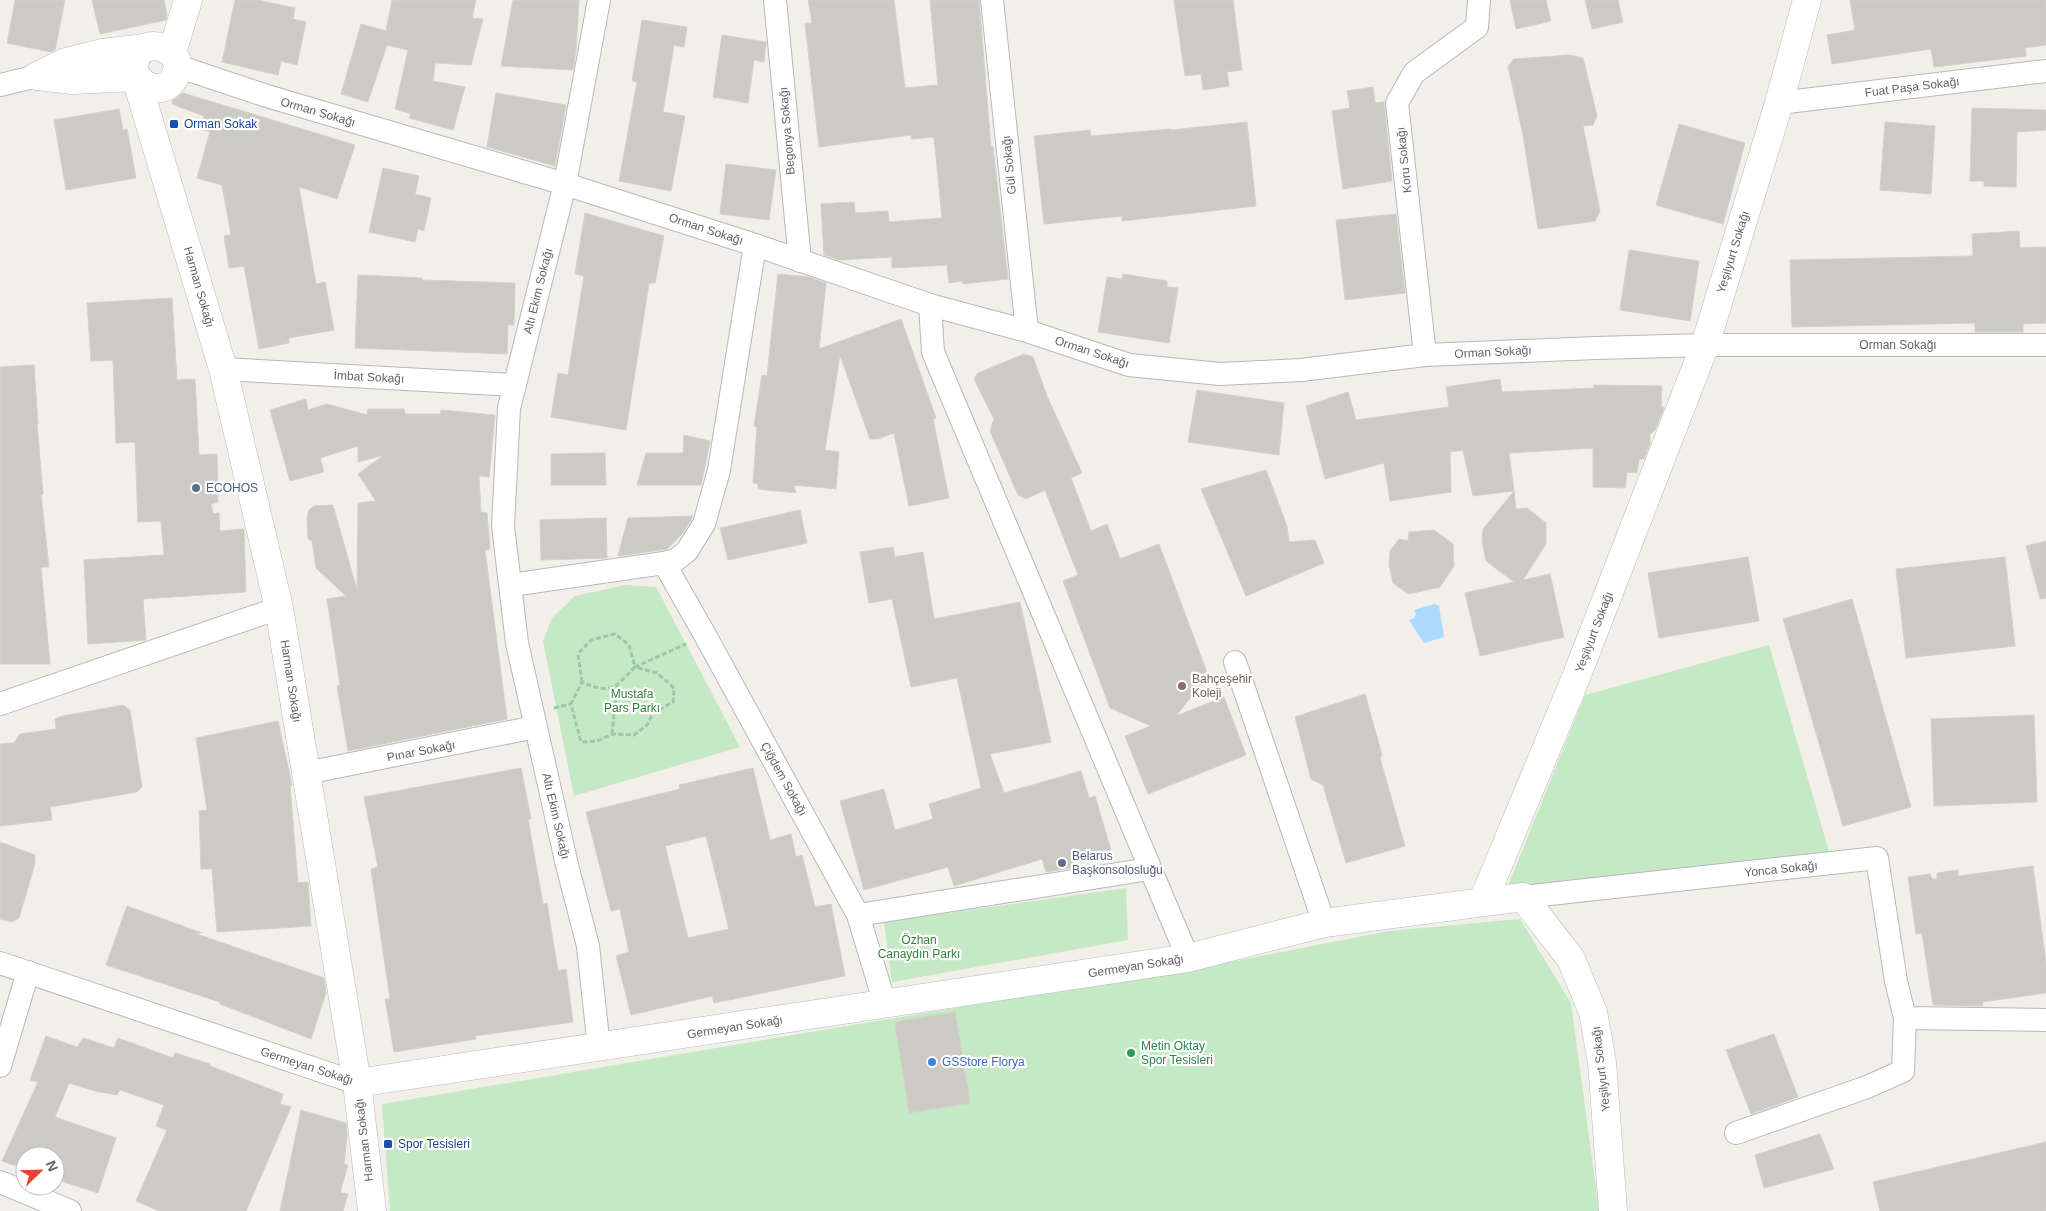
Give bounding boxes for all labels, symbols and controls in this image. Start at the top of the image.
street label: Fuat Paşa Sokağı [1864,74,1960,100]
street label: Begonya Sokağı [776,87,798,175]
street label: Orman Sokağı [279,95,357,129]
place label: Orman Sokak [184,117,258,131]
marker: Orman Sokak [168,118,180,130]
street label: Koru Sokağı [1394,126,1414,194]
street label: Gül Sokağı [999,135,1019,195]
street label: Yeşilyurt Sokağı [1714,209,1752,295]
street label: Orman Sokağı [667,210,745,248]
street label: Harman Sokağı [181,245,217,329]
street label: Altı Ekim Sokağı [521,247,555,335]
street label: Orman Sokağı [1053,333,1131,371]
street label: Orman Sokağı [1859,338,1937,352]
street label: Orman Sokağı [1454,343,1532,361]
street label: İmbat Sokağı [333,368,405,386]
place label: ECOHOS [206,481,258,495]
marker: ECOHOS [190,482,202,494]
street label: Yeşilyurt Sokağı [1572,590,1616,674]
street label: Harman Sokağı [278,639,304,723]
place label: Bahçeşehir Koleji [1192,672,1252,700]
marker: Bahçeşehir Koleji [1176,680,1188,692]
park label: Mustafa Pars Parkı [604,687,660,715]
street label: Pınar Sokağı [386,738,456,764]
street label: Çiğdem Sokağı [758,740,810,818]
street label: Altı Ekim Sokağı [539,772,573,860]
place label: Belarus Başkonsolosluğu [1072,849,1163,877]
marker: Belarus Başkonsolosluğu [1056,857,1068,869]
street label: Yonca Sokağı [1744,858,1818,880]
park label: Özhan Canaydın Parkı [878,933,960,961]
street label: Germeyan Sokağı [1087,952,1185,980]
street label: Germeyan Sokağı [686,1013,784,1041]
street label: Yeşilyurt Sokağı [1589,1026,1613,1112]
place label: Metin Oktay Spor Tesisleri [1141,1039,1213,1067]
street label: Germeyan Sokağı [259,1044,355,1088]
marker: Metin Oktay Spor Tesisleri [1125,1047,1137,1059]
place label: GSStore Florya [942,1055,1025,1069]
marker: GSStore Florya [926,1056,938,1068]
street label: Harman Sokağı [352,1098,376,1182]
place label: Spor Tesisleri [398,1137,470,1151]
marker: Spor Tesisleri [382,1138,394,1150]
north arrow [15,1146,65,1196]
text: N [43,1158,61,1174]

